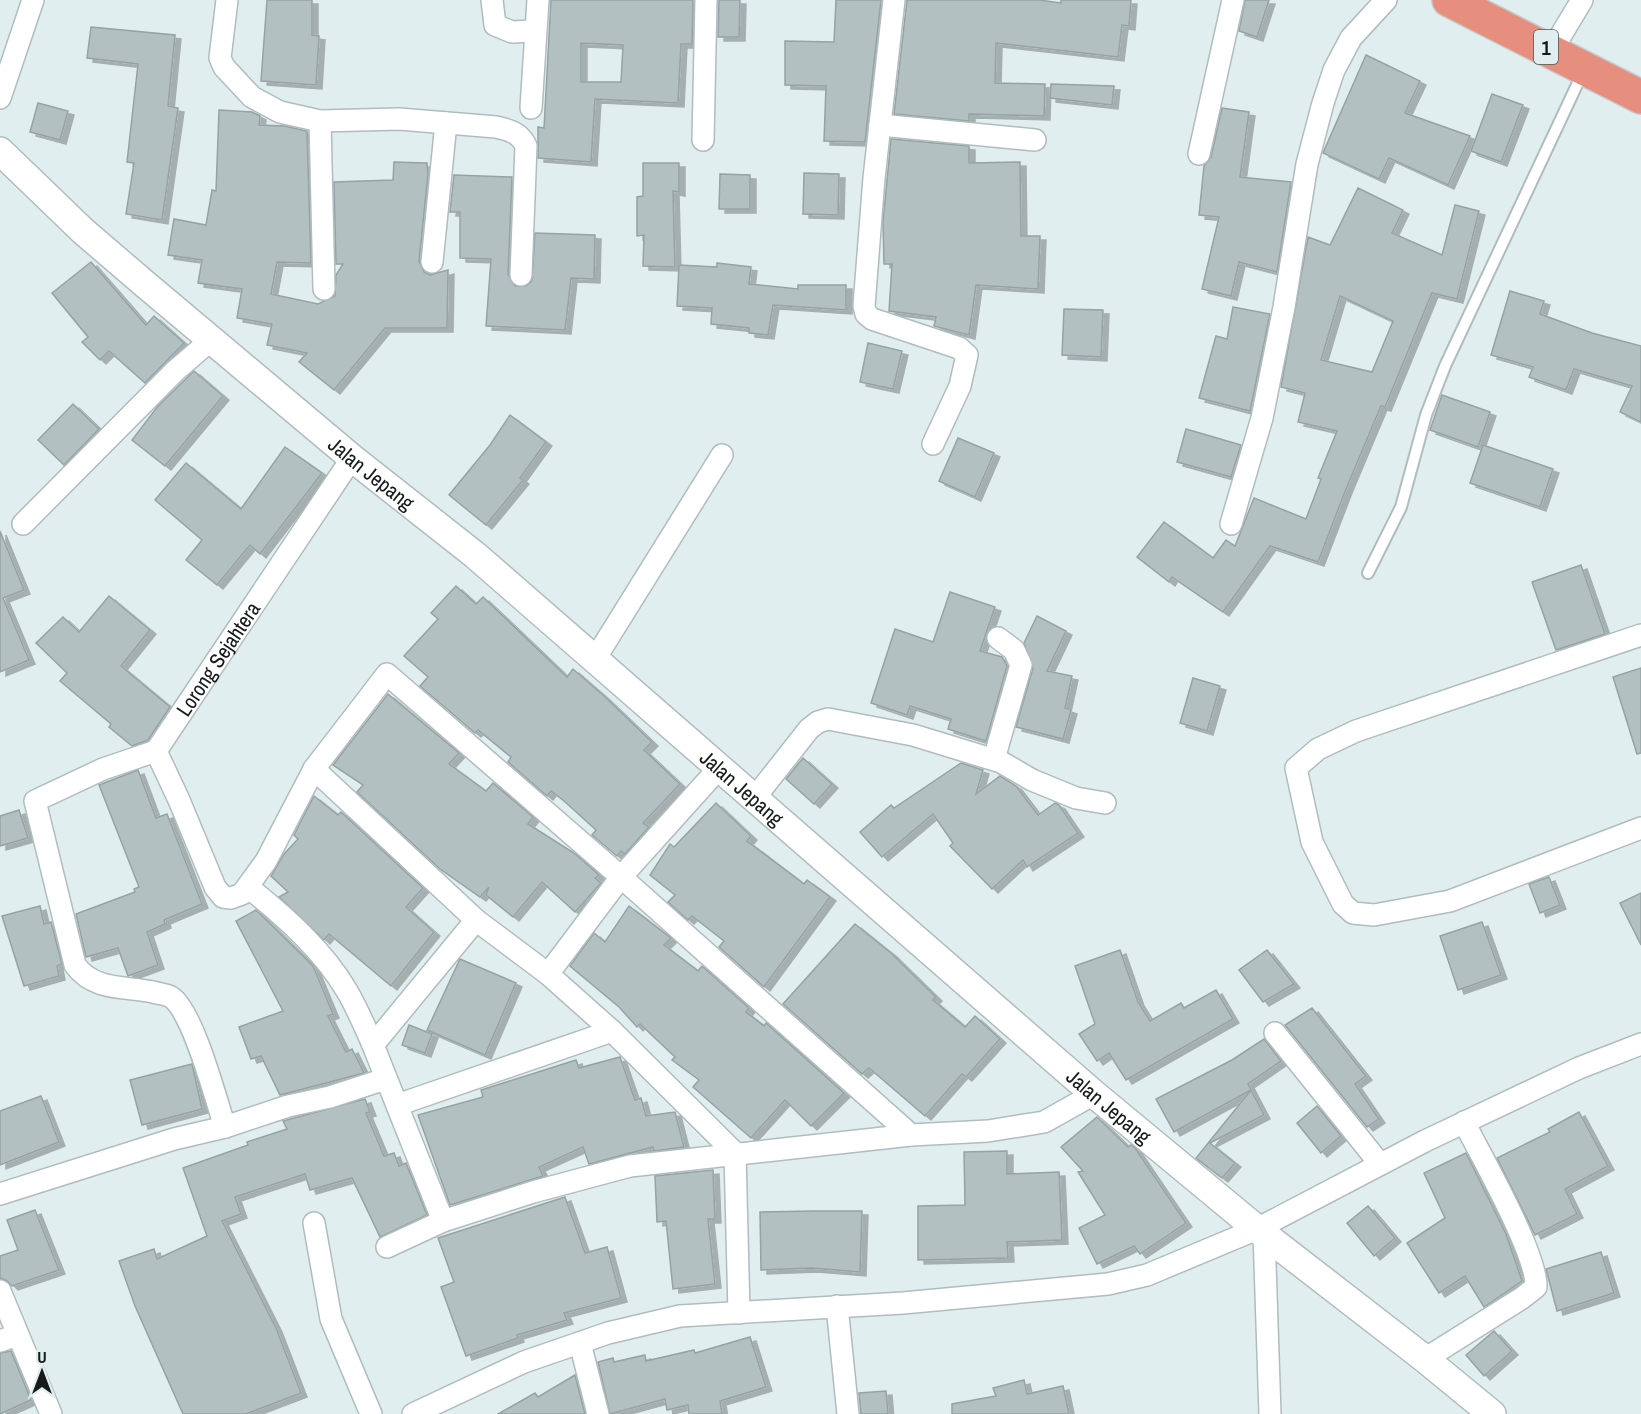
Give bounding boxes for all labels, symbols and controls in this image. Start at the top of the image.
road number: 1 [1534,30,1558,64]
street label: Jalan Jepang [322,430,421,517]
street label: Lorong Sejahtera [169,595,267,722]
street label: Jalan Jepang [694,743,791,832]
street label: Jalan Jepang [1060,1062,1158,1150]
north arrow [12,1342,72,1402]
text: U [37,1346,47,1368]

